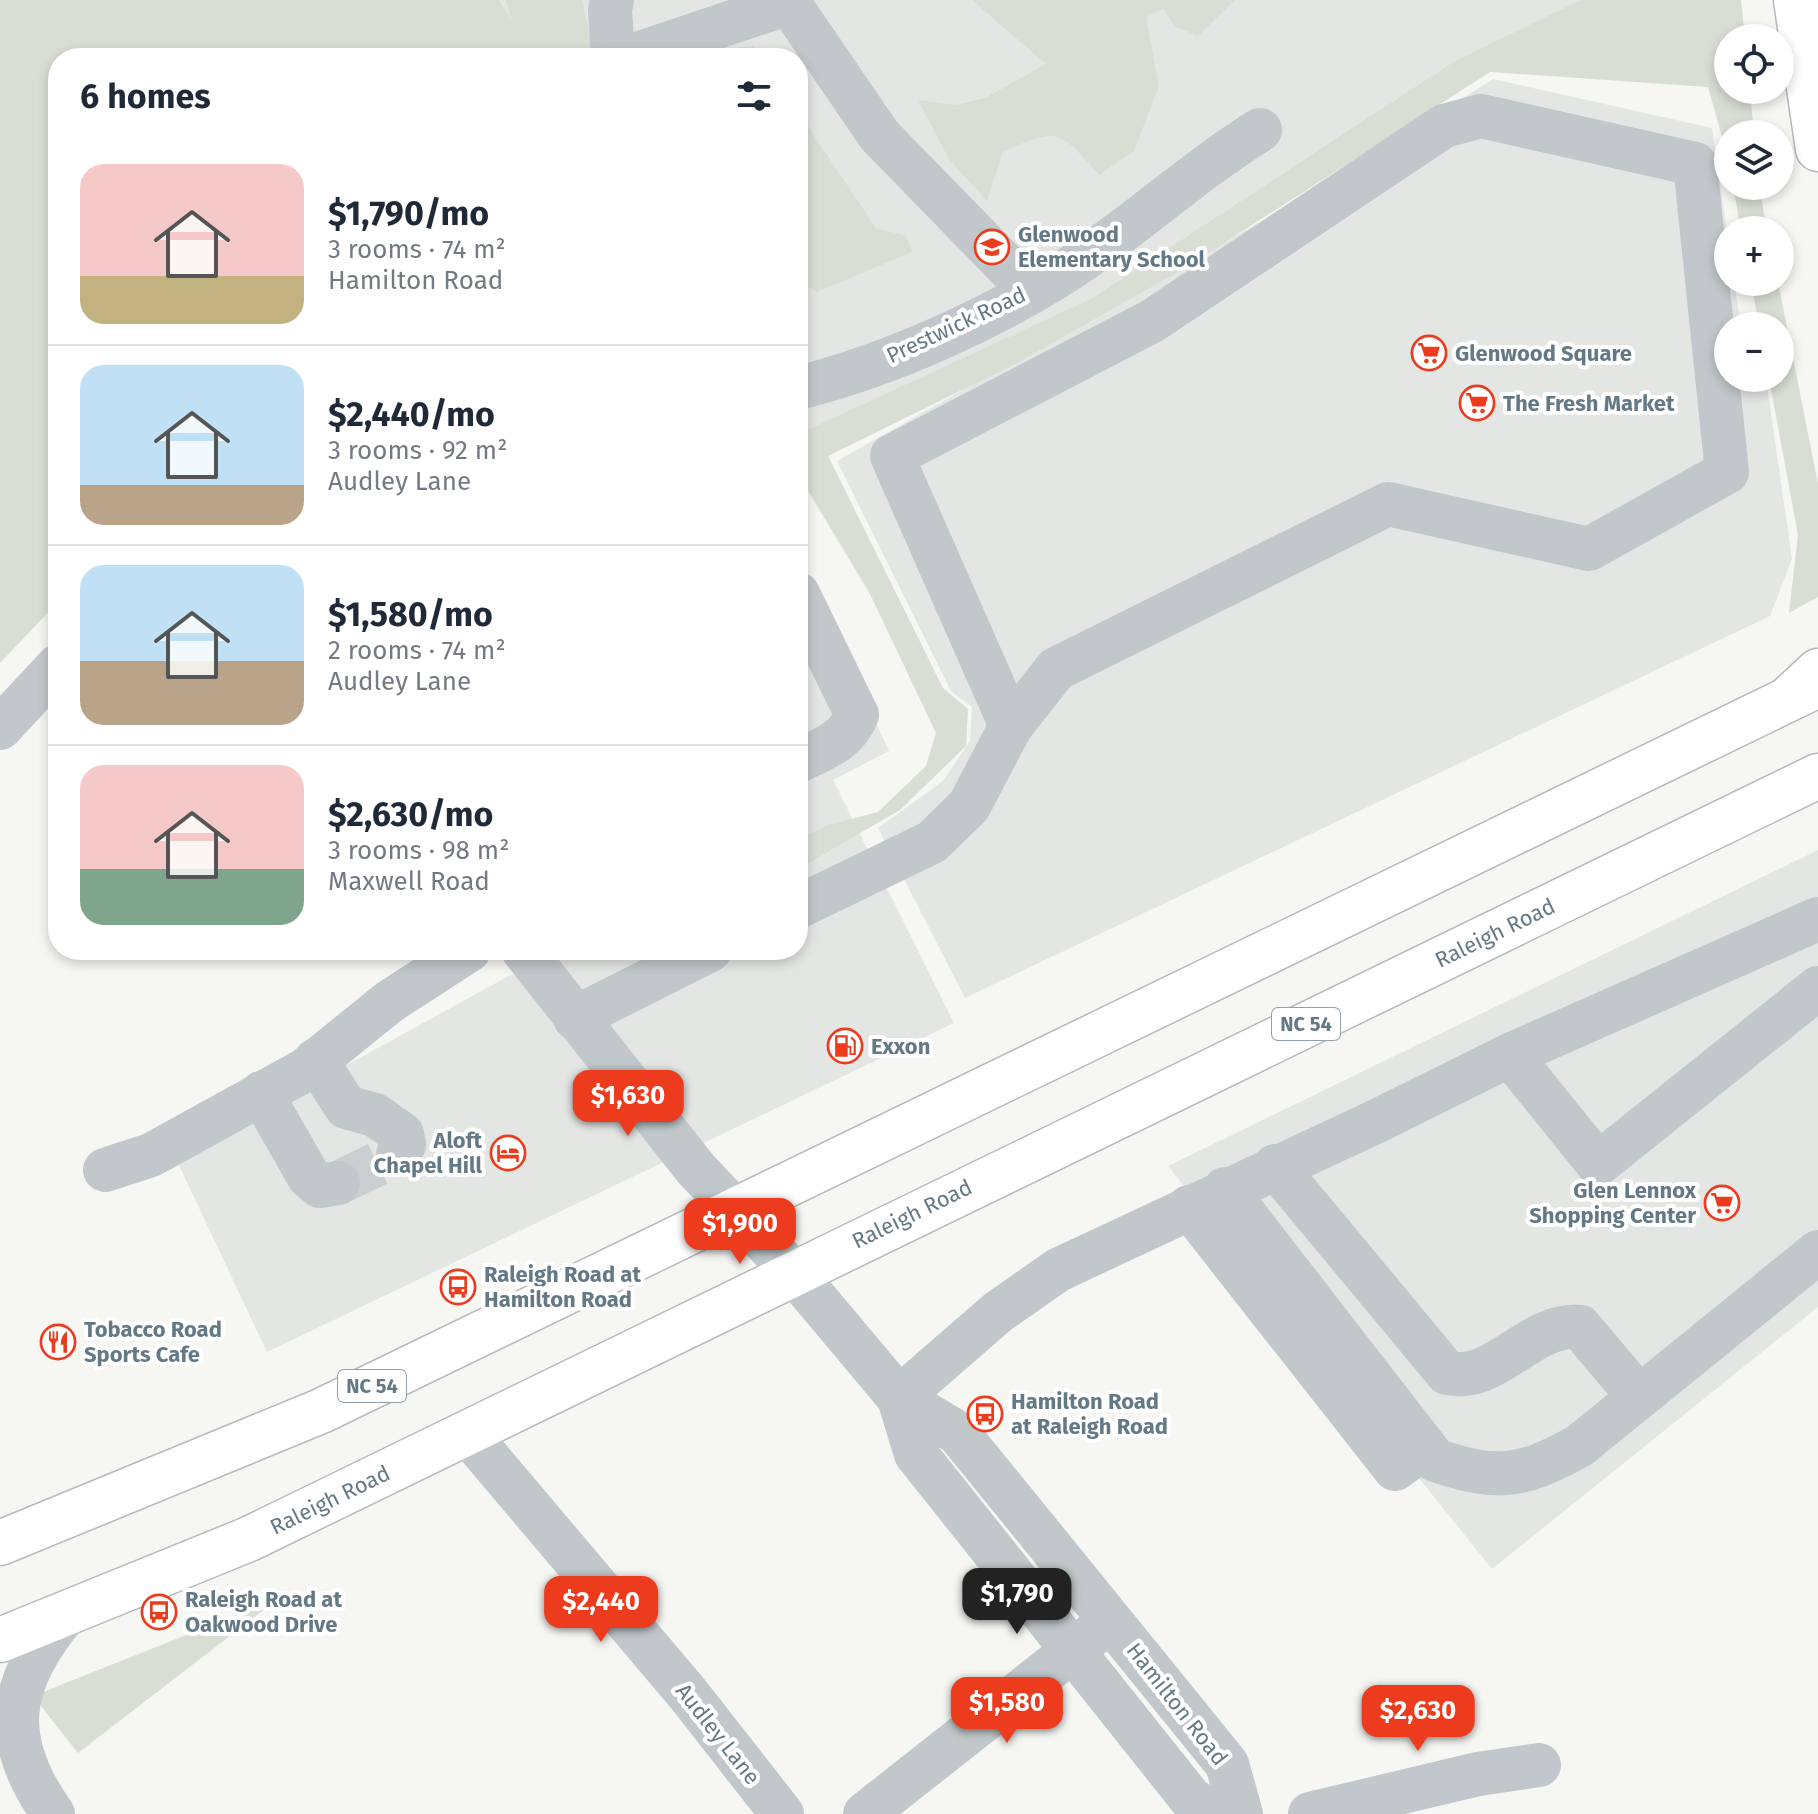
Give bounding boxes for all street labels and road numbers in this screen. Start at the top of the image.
street label: Prestwick Road [882,281,1030,369]
street label: Raleigh Road [1431,892,1559,974]
road number: NC 54 [1272,1008,1340,1040]
street label: Raleigh Road [848,1173,976,1255]
road number: NC 54 [338,1370,406,1402]
street label: Raleigh Road [266,1459,394,1541]
street label: Hamilton Road [1121,1637,1233,1771]
street label: Audley Lane [670,1678,766,1790]

